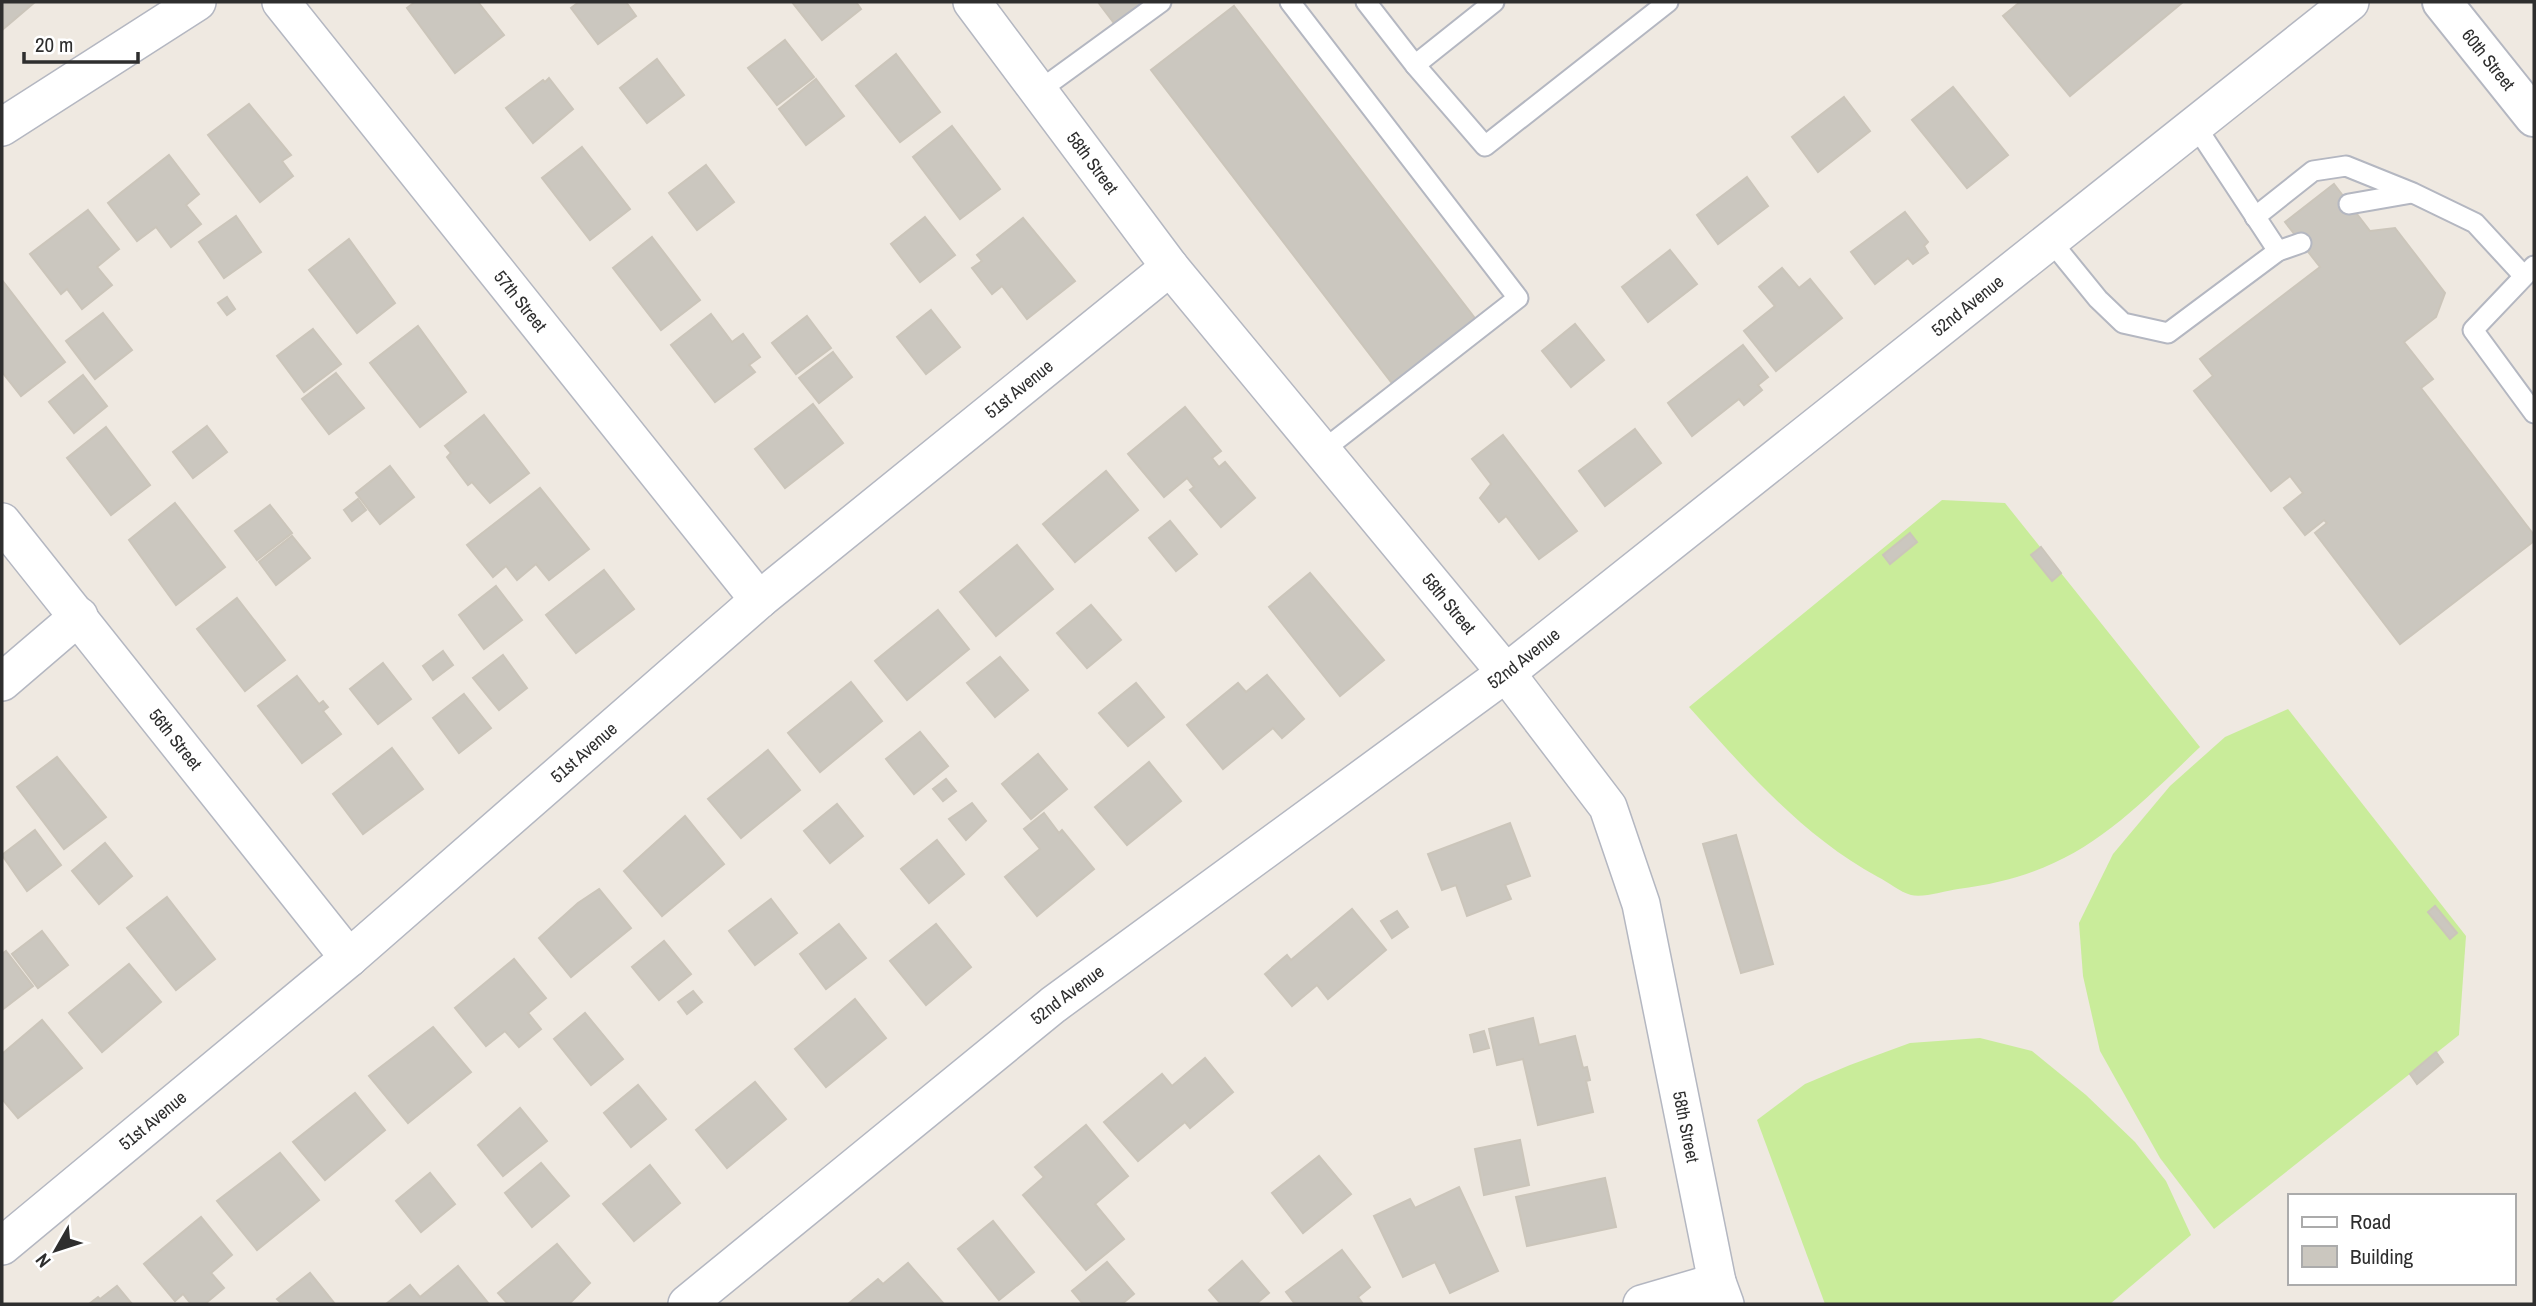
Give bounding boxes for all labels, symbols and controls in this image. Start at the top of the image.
scale bar [24,21,138,65]
street label: 60th Street [2456,23,2521,96]
text: 20 m [35,30,73,59]
street label: 58th Street [1061,126,1124,199]
street label: 57th Street [488,265,553,337]
street label: 52nd Avenue [1926,269,2009,342]
street label: 51st Avenue [979,354,1058,424]
street label: 58th Street [1416,568,1482,639]
street label: 52nd Avenue [1482,622,1565,695]
street label: 56th Street [143,703,208,775]
street label: 51st Avenue [545,716,622,788]
street label: 52nd Avenue [1025,959,1109,1031]
street label: 51st Avenue [113,1085,192,1156]
street label: 58th Street [1667,1089,1706,1165]
legend [2288,1194,2515,1285]
text: Road [2350,1207,2391,1236]
north arrow [21,1215,91,1285]
text: Building [2350,1242,2414,1271]
text: N [29,1248,56,1273]

